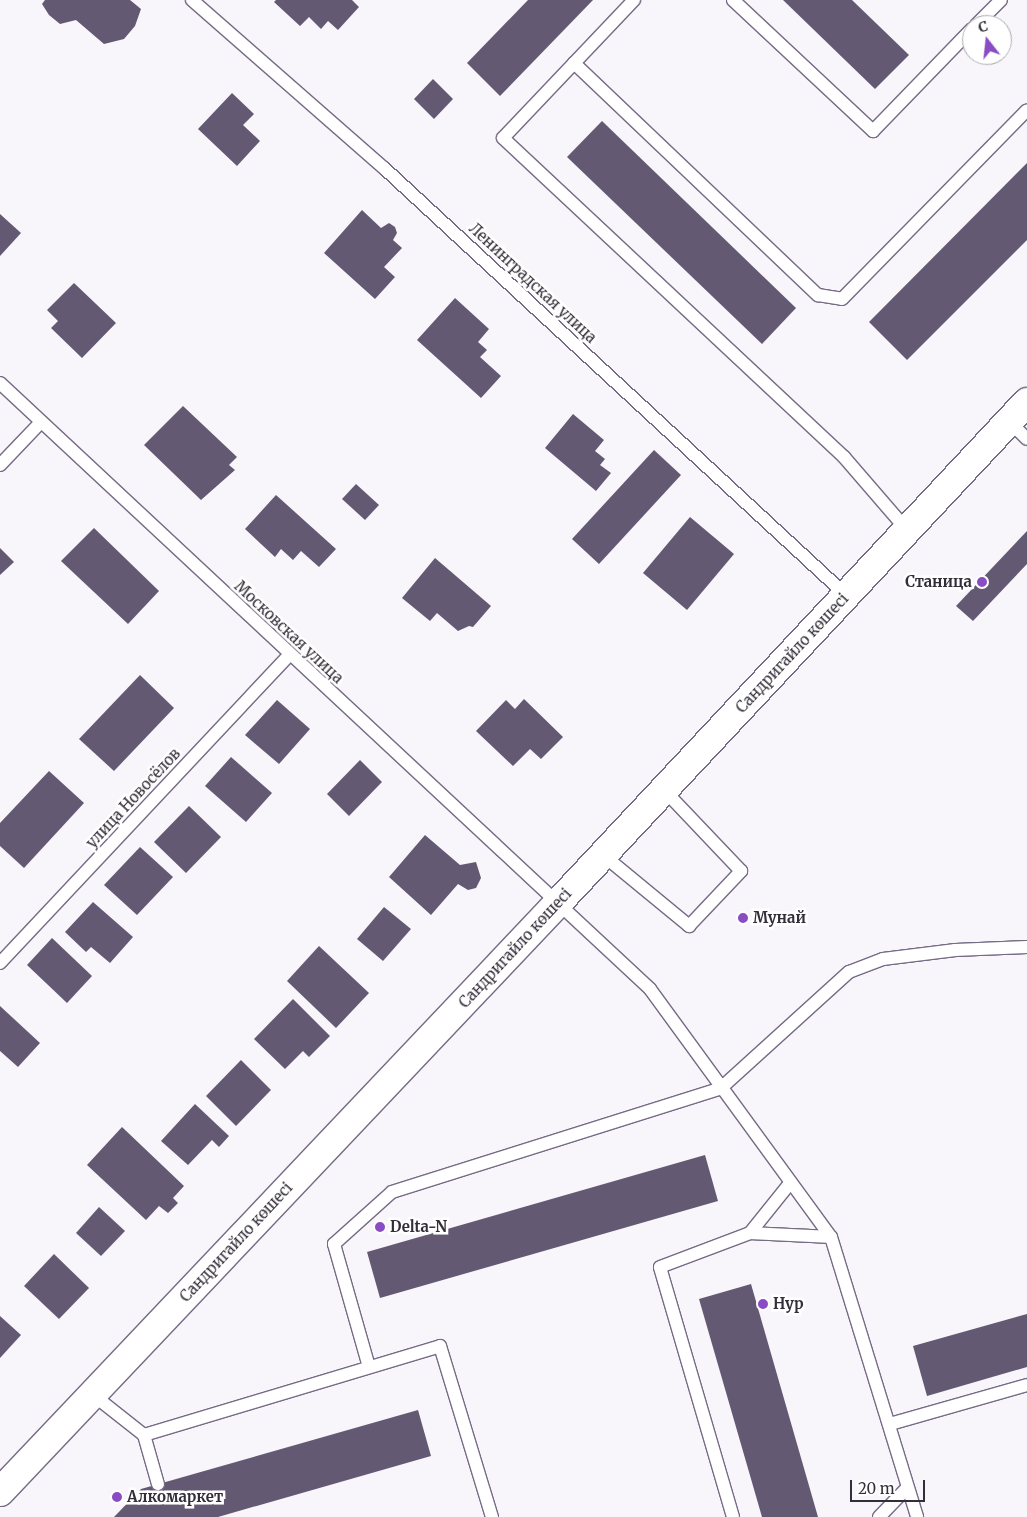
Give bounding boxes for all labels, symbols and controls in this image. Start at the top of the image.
north arrow [962,15,1012,65]
text: С [976,17,990,36]
street label: Ленинградская улица [466,219,600,347]
place label: Станица [905,573,972,591]
marker: Станица [976,576,988,588]
street label: Московская улица [231,577,347,687]
street label: Сандригайло көшесі [732,590,852,716]
street label: улица Новосёлов [82,744,184,852]
street label: Сандригайло көшесі [455,885,575,1011]
place label: Мунай [753,909,806,927]
marker: Мунай [737,912,749,924]
street label: Сандригайло көшесі [176,1179,296,1305]
place label: Delta-N [390,1218,447,1236]
marker: Delta-N [374,1221,386,1233]
place label: Нур [773,1295,803,1313]
marker: Нур [757,1298,769,1310]
scale bar [852,1470,927,1502]
text: 20 m [858,1479,895,1498]
place label: Алкомаркет [127,1488,223,1506]
marker: Алкомаркет [111,1491,123,1503]

